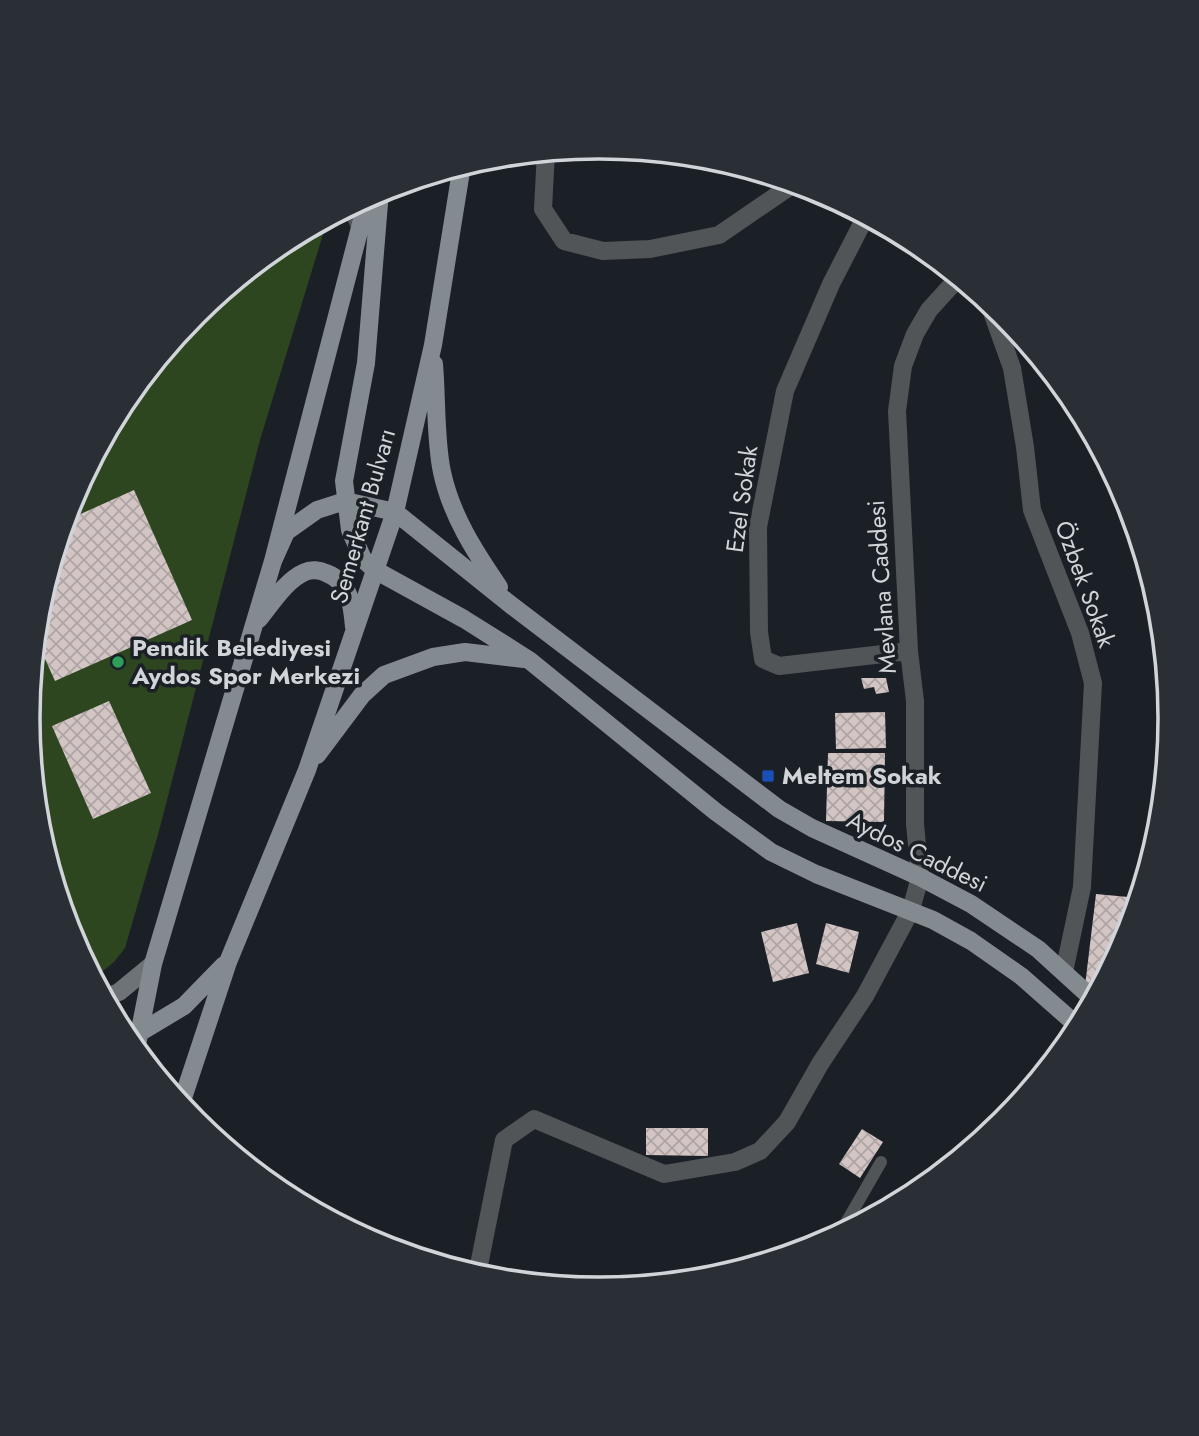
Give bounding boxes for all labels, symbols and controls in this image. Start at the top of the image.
street label: Semerkant Bulvarı [321,424,404,607]
street label: Ezel Sokak [717,443,766,555]
street label: Mevlana Caddesi [858,499,905,675]
street label: Özbek Sokak [1046,515,1125,653]
place label: Pendik Belediyesi Aydos Spor Merkezi [131,630,360,693]
marker: Pendik Belediyesi Aydos Spor Merkezi [110,654,126,670]
place label: Meltem Sokak [782,758,942,793]
marker: Meltem Sokak [760,768,776,784]
street label: Aydos Caddesi [841,802,993,901]

